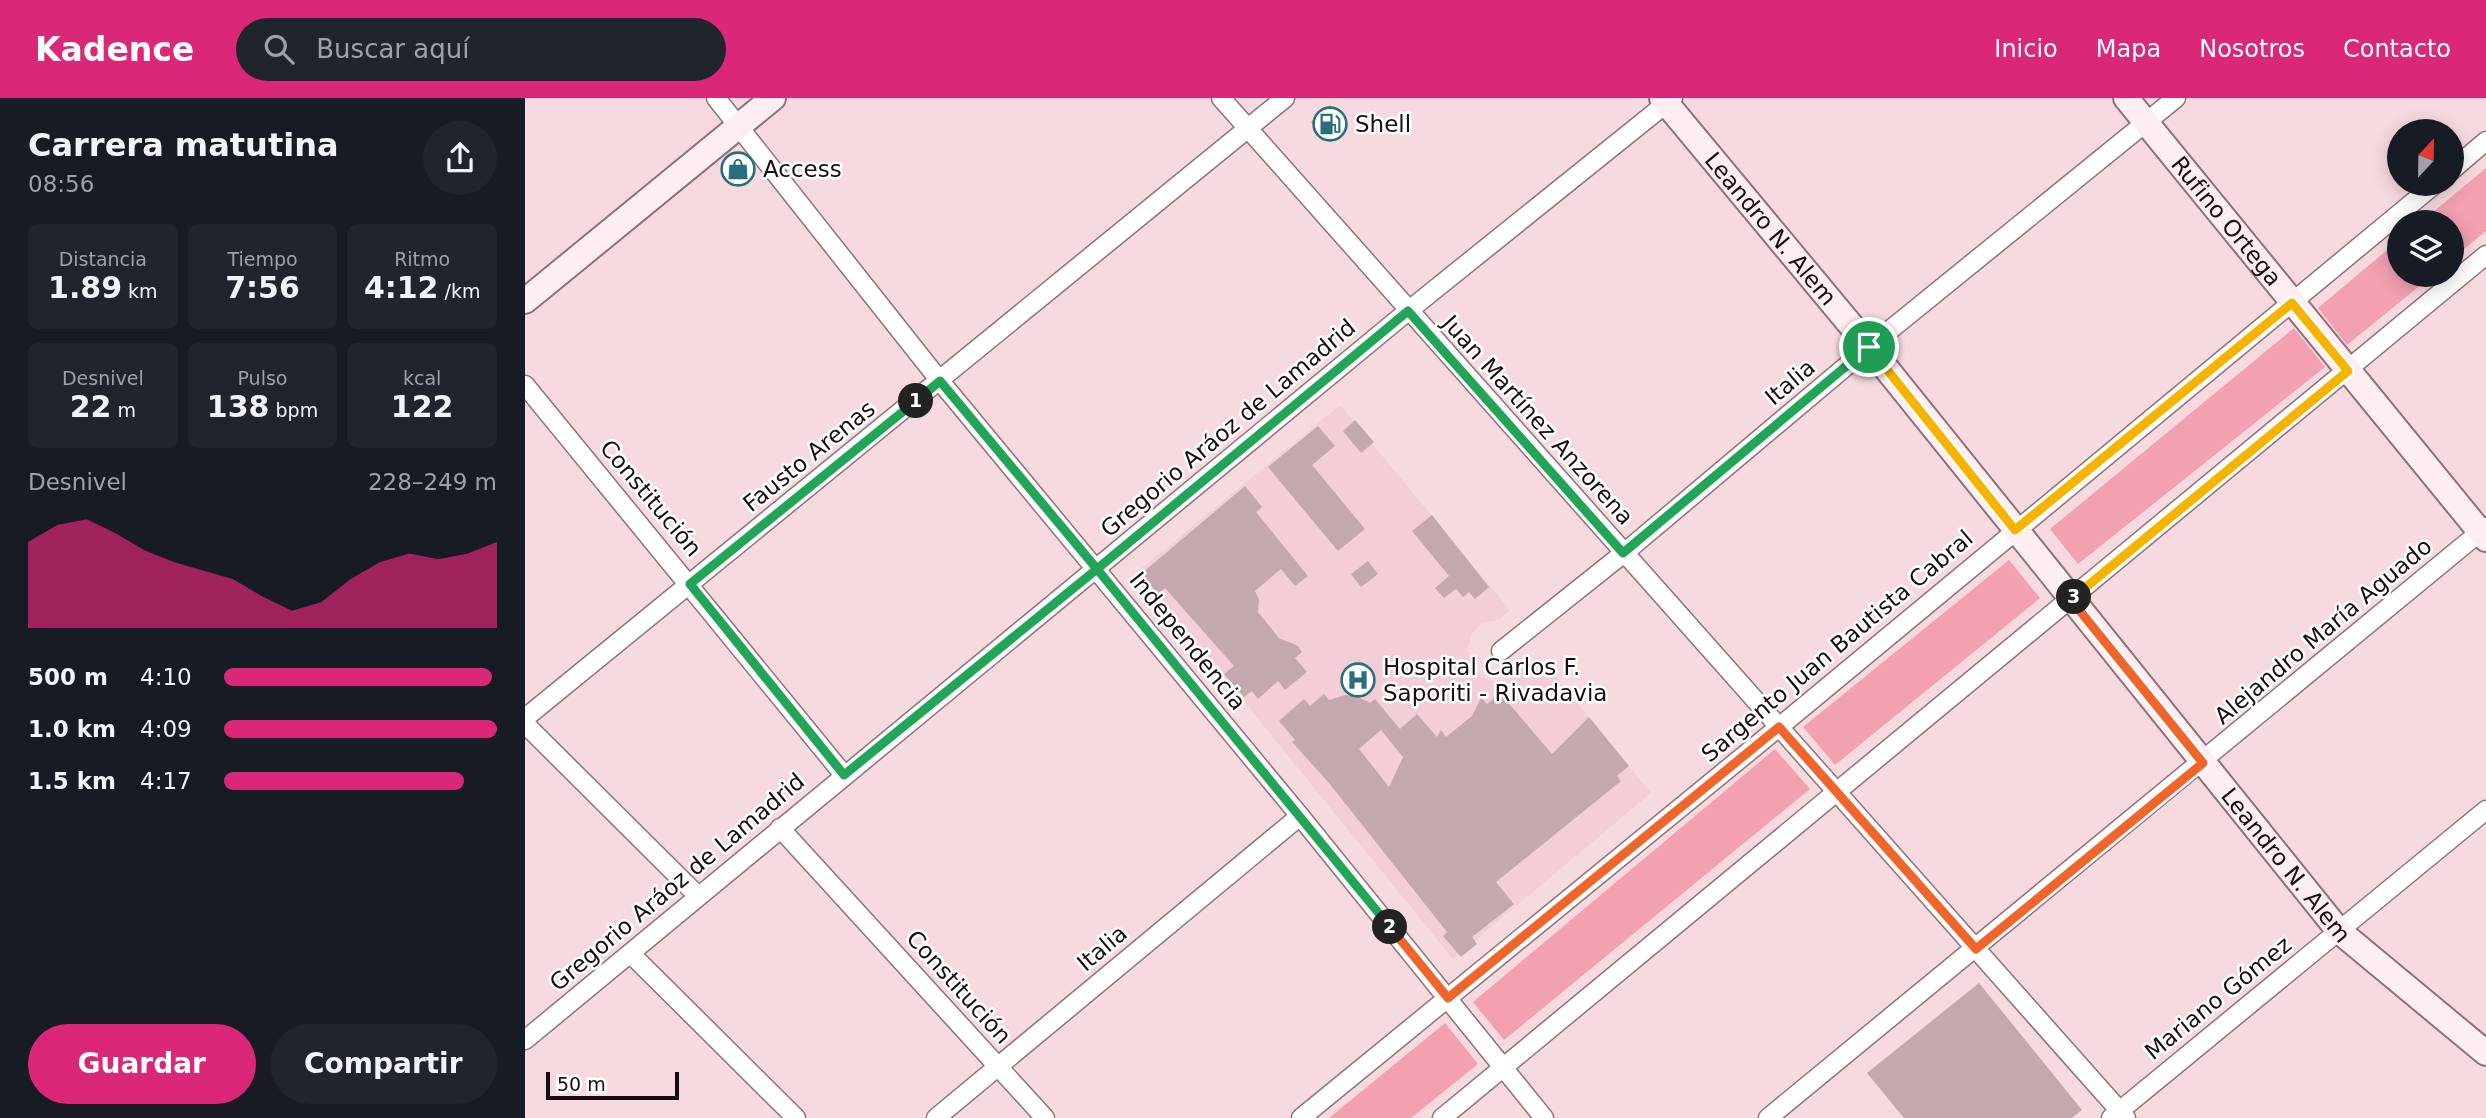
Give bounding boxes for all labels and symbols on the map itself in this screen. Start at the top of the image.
fuel station icon: Shell [1311,105,1349,143]
place label: Shell [1355,111,1411,137]
north arrow [2387,119,2464,196]
street label: Leandro N. Alem [1700,147,1842,310]
shop icon: Access [719,150,757,188]
street label: Rufino Ortega [2166,151,2287,291]
place label: Access [763,156,842,182]
street label: Juan Martínez Anzorena [1436,309,1639,530]
street label: Gregorio Aráoz de Lamadrid [1096,314,1360,542]
pin [1839,317,1899,377]
street label: Italia [1760,354,1820,410]
pin: 1 [899,384,933,418]
street label: Fausto Arenas [738,395,880,517]
street label: Constitución [595,435,707,561]
street label: Sargento Juan Bautista Cabral [1696,525,1978,767]
street label: Alejandro María Aguado [2209,533,2437,729]
street label: Independencia [1124,567,1252,715]
pin: 3 [2057,580,2091,614]
place label: Hospital Carlos F. Saporiti - Rivadavia [1383,654,1607,706]
hospital icon: Hospital Carlos F. Saporiti - Rivadavia [1339,661,1377,699]
street label: Gregorio Aráoz de Lamadrid [545,768,809,996]
street label: Leandro N. Alem [2216,783,2356,948]
pin: 2 [1373,910,1407,944]
street label: Italia [1072,920,1132,976]
street label: Constitución [901,925,1017,1049]
street label: Mariano Gómez [2140,931,2296,1065]
scale bar [546,1069,679,1101]

